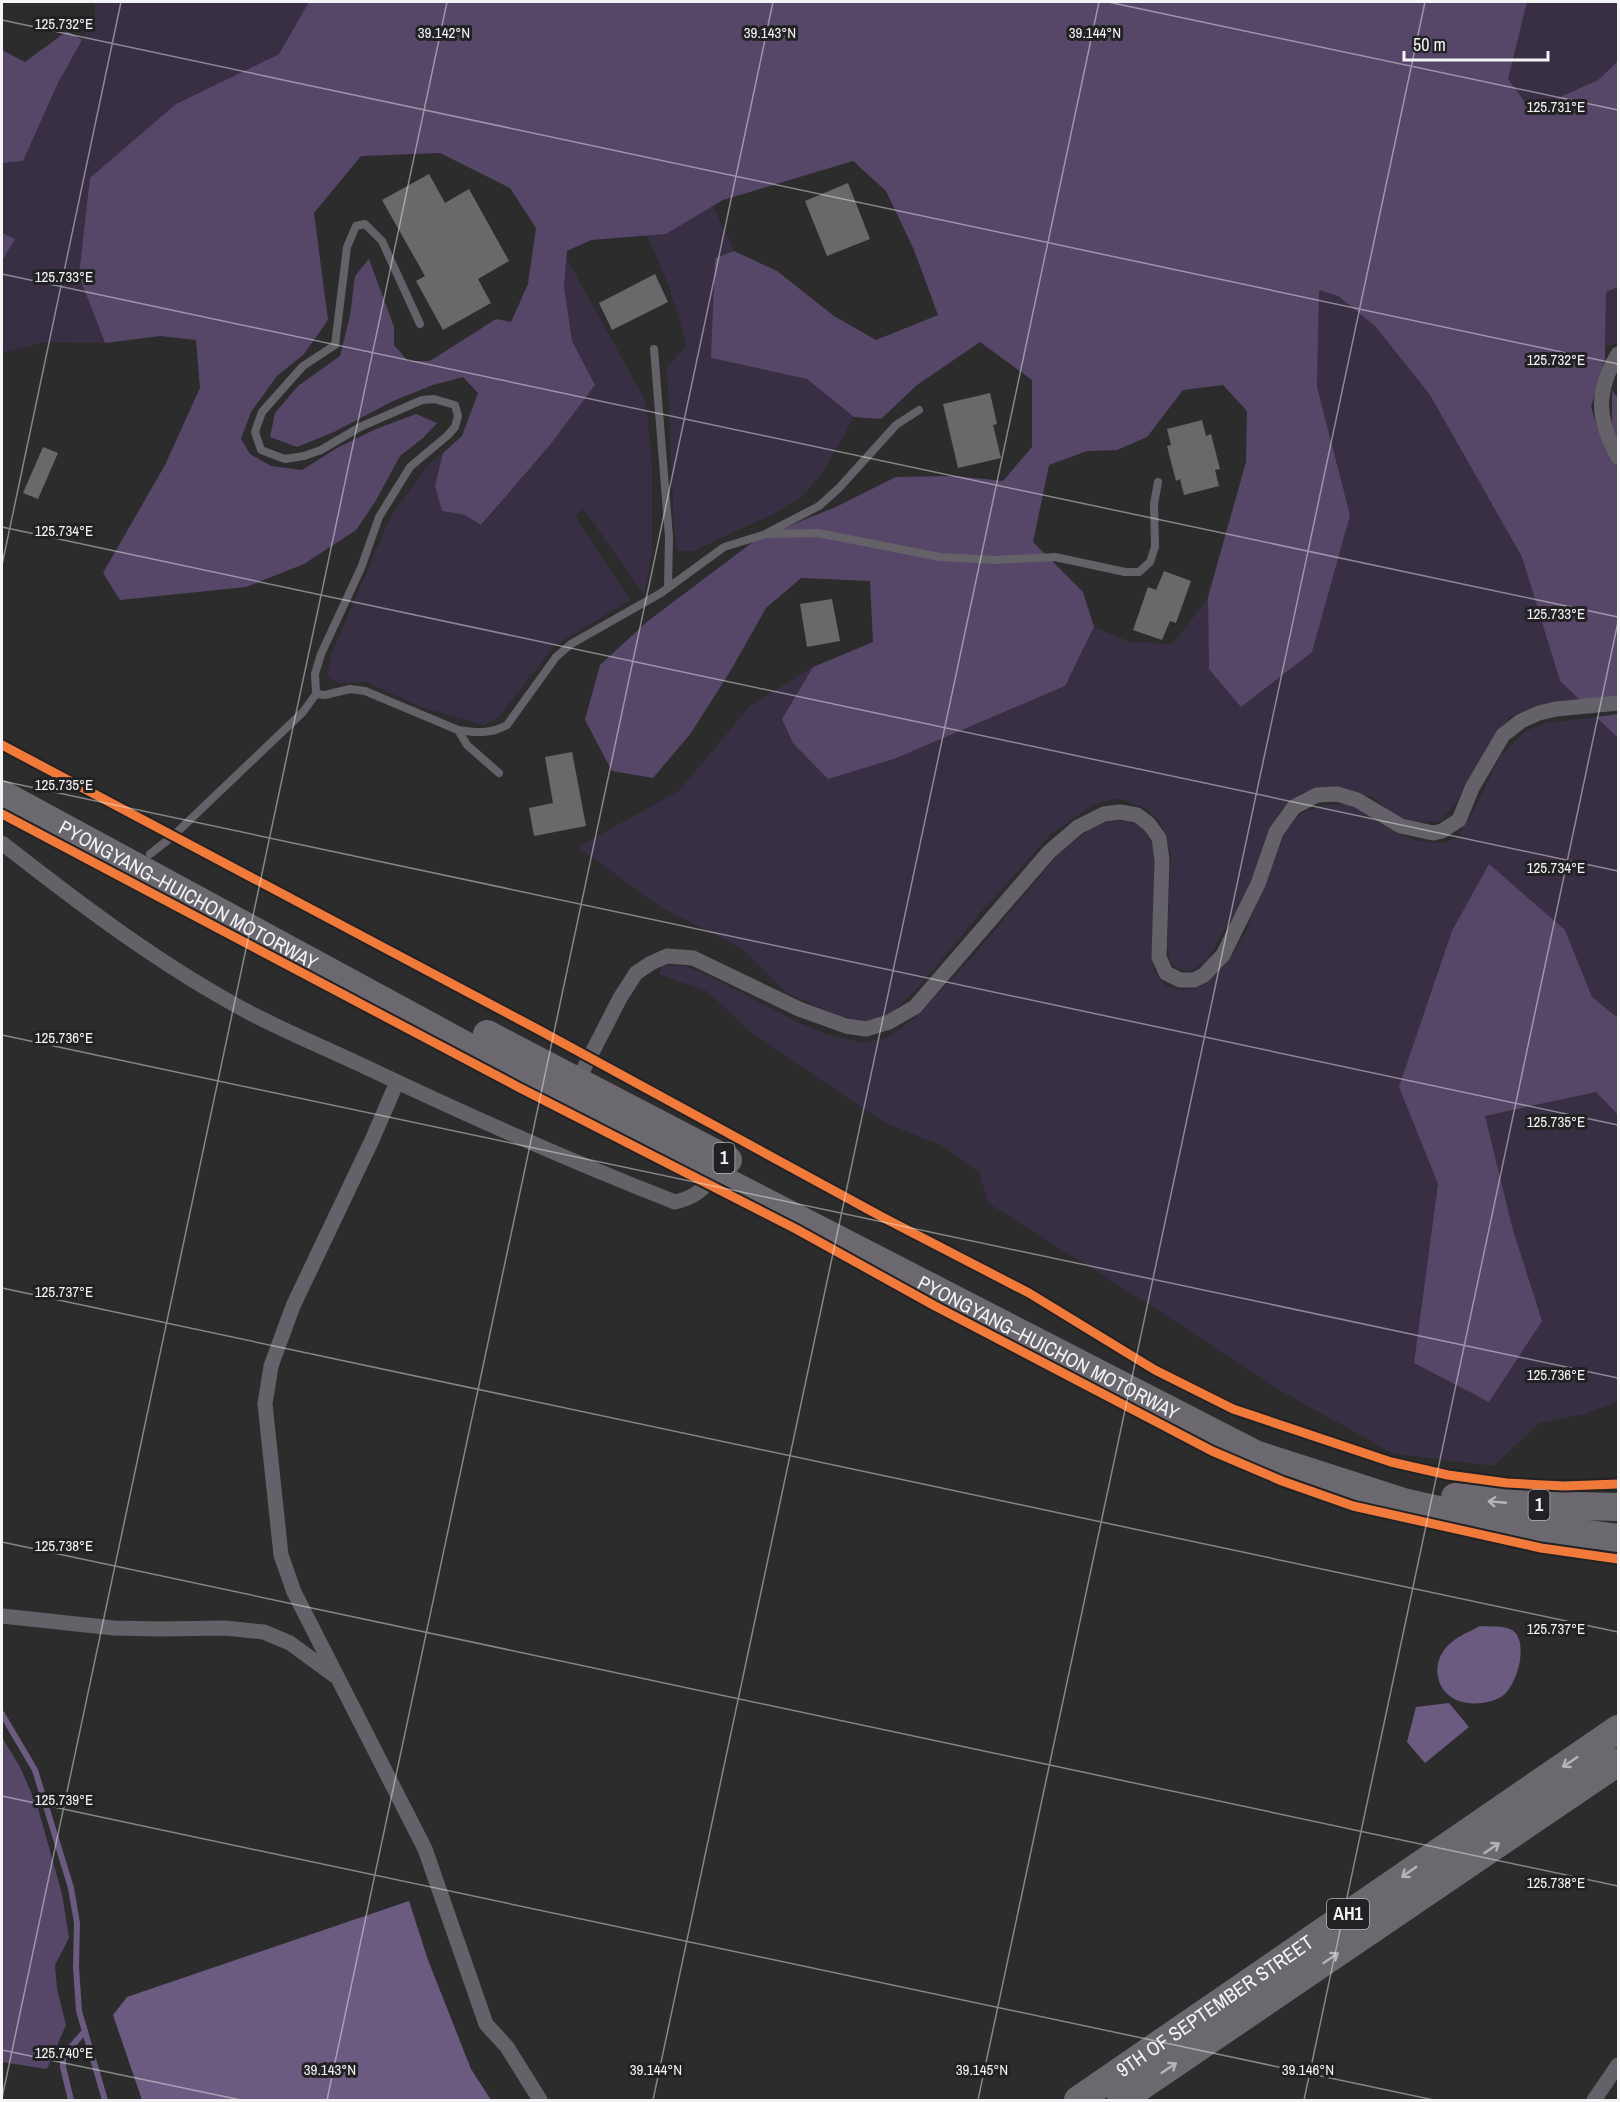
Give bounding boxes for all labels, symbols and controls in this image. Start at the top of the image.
text: 125.732°E [35,13,93,34]
text: 39.142°N [418,22,470,43]
text: 39.143°N [744,22,796,43]
text: 39.144°N [1069,22,1121,43]
scale bar [1404,24,1548,62]
text: 50 m [1413,32,1446,57]
text: 125.731°E [1527,96,1585,117]
text: 125.733°E [35,266,93,287]
text: 125.732°E [1527,349,1585,370]
text: 125.734°E [35,520,93,541]
text: 125.733°E [1527,603,1585,624]
text: 125.735°E [35,774,93,795]
street label: PYONGYANG–HUICHON MOTORWAY [54,813,323,976]
text: 125.734°E [1527,857,1585,878]
text: 125.736°E [35,1027,93,1048]
text: 125.735°E [1527,1111,1585,1132]
road number: 1 [714,1143,734,1173]
street label: PYONGYANG–HUICHON MOTORWAY [913,1269,1184,1426]
text: 125.737°E [35,1281,93,1302]
text: 125.736°E [1527,1364,1585,1385]
road number: 1 [1528,1490,1550,1520]
one-way arrow [1488,1496,1508,1507]
text: 125.738°E [35,1535,93,1556]
text: 125.737°E [1527,1618,1585,1639]
one-way arrow [1563,1756,1579,1768]
text: 125.739°E [35,1789,93,1810]
one-way arrow [1483,1842,1499,1854]
one-way arrow [1402,1866,1418,1878]
text: 125.738°E [1527,1872,1585,1893]
road number: AH1 [1327,1899,1369,1929]
street label: 9TH OF SEPTEMBER STREET [1111,1928,1318,2083]
one-way arrow [1322,1952,1338,1964]
text: 125.740°E [35,2042,93,2063]
text: 39.143°N [304,2059,356,2080]
text: 39.144°N [630,2059,682,2080]
text: 39.145°N [956,2059,1008,2080]
text: 39.146°N [1282,2059,1334,2080]
one-way arrow [1161,2061,1178,2074]

